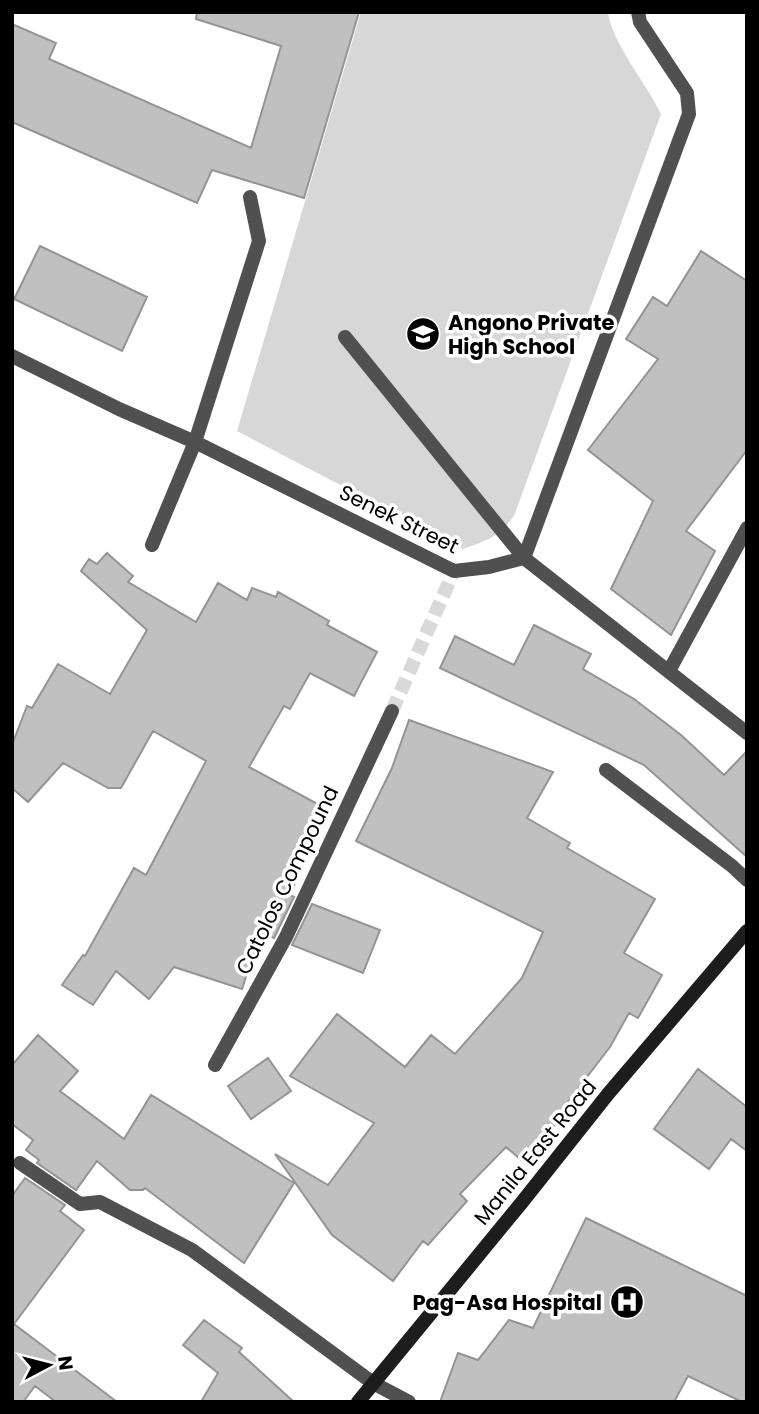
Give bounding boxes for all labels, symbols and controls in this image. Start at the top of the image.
place label: Angono Private High School [448,308,614,361]
school or university icon: Angono Private High School [404,315,442,353]
street label: Senek Street [334,478,464,560]
street label: Catolos Compound [229,781,345,979]
street label: Manila East Road [467,1073,603,1231]
hospital icon: Pag-Asa Hospital [608,1283,646,1321]
place label: Pag-Asa Hospital [412,1288,602,1317]
north arrow [14,1330,84,1400]
text: N [51,1354,80,1372]

